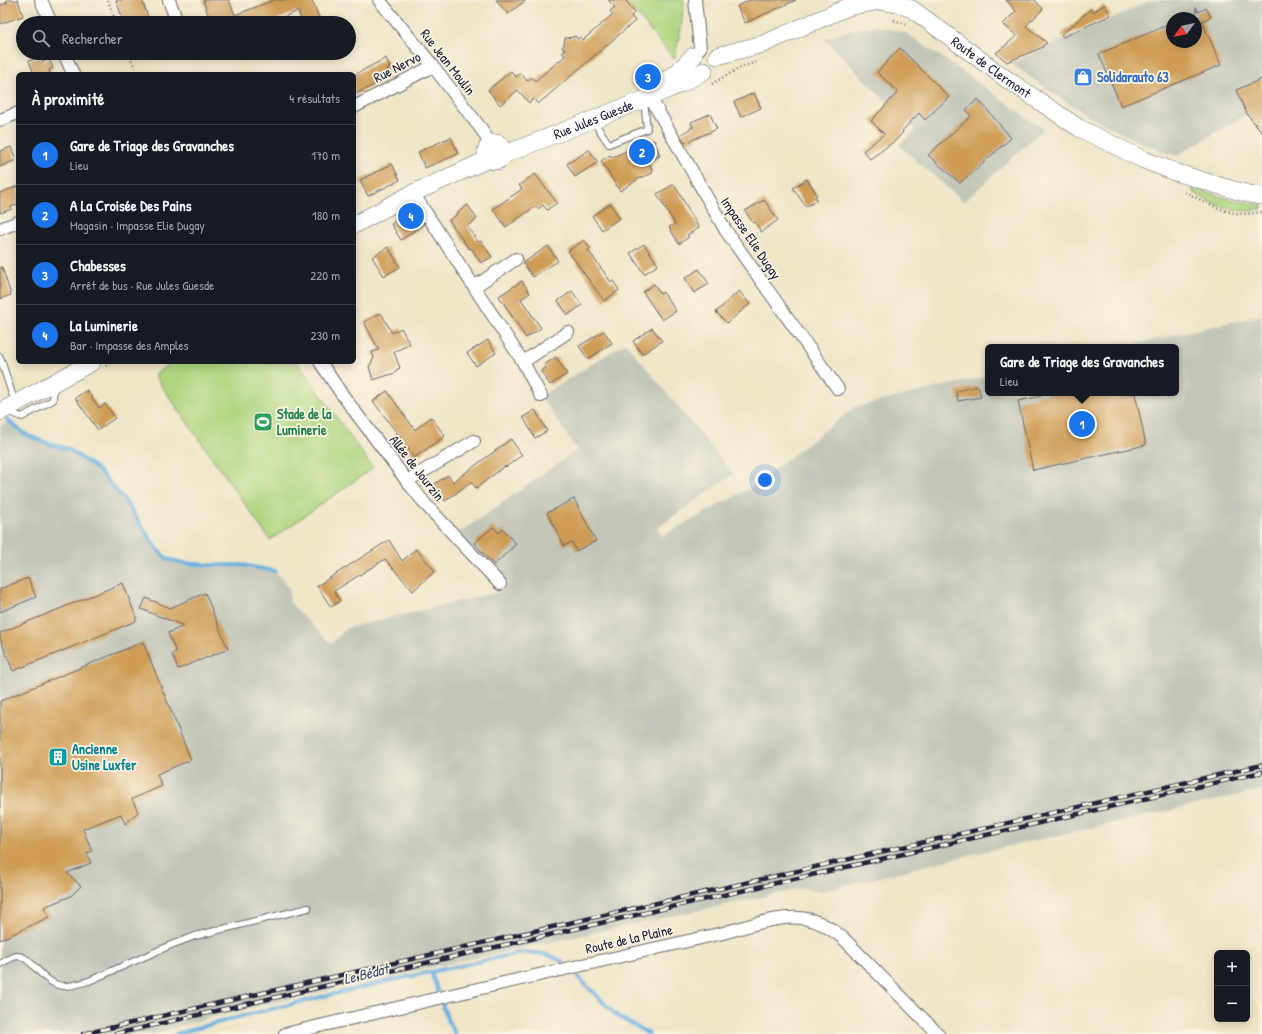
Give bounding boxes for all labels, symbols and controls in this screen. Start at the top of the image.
north arrow [1166,12,1202,48]
search box [16,16,356,60]
street label: Rue Jean Moulin [416,25,480,99]
icon: search [30,27,52,49]
text: Rechercher [62,28,123,49]
street label: Route de Clermont [948,31,1035,102]
street label: Rue Nervo [370,46,424,86]
pin: 3 [635,62,661,92]
shop icon: Solidarauto 63 [1072,66,1094,88]
place label: Solidarauto 63 [1097,67,1170,86]
text: À proximité [32,87,104,110]
text: 4 résultats [289,89,340,107]
street label: Rue Jules Guesde [551,95,636,143]
text: Gare de Triage des Gravanches [70,135,234,156]
pin: 2 [629,137,655,167]
text: 1 [43,146,47,164]
text: 170 m [311,146,340,164]
text: Lieu [70,156,88,174]
street label: Impasse Elie Dugay [716,193,786,283]
text: A La Croisée Des Pains [70,195,192,216]
pin: 4 [398,201,424,231]
text: 2 [42,206,48,224]
text: 180 m [312,206,340,224]
text: Magasin · Impasse Elie Dugay [70,216,205,234]
text: Chabesses [70,255,126,276]
text: 3 [42,266,48,284]
text: 220 m [310,266,340,284]
text: Arrêt de bus · Rue Jules Guesde [70,276,214,294]
text: La Luminerie [70,315,138,336]
text: 4 [43,326,47,344]
text: 230 m [310,326,340,344]
text: Bar · Impasse des Amples [70,336,189,354]
popup [985,344,1179,396]
text: Gare de Triage des Gravanches [1000,351,1164,372]
text: Lieu [1000,372,1018,390]
place label: Stade de la Luminerie [277,404,332,439]
pin: 1 [1069,409,1095,439]
sports icon: Stade de la Luminerie [252,411,274,433]
street label: Allée de Jourzin [386,431,449,505]
your location [755,470,775,490]
place label: Ancienne Usine Luxfer [72,739,137,774]
building icon: Ancienne Usine Luxfer [47,746,69,768]
street label: Route de la Plaine [583,919,675,958]
map controls [1214,950,1250,1022]
button: + [1214,950,1250,986]
water label: Le Bédat [341,957,393,989]
button: − [1214,986,1250,1022]

